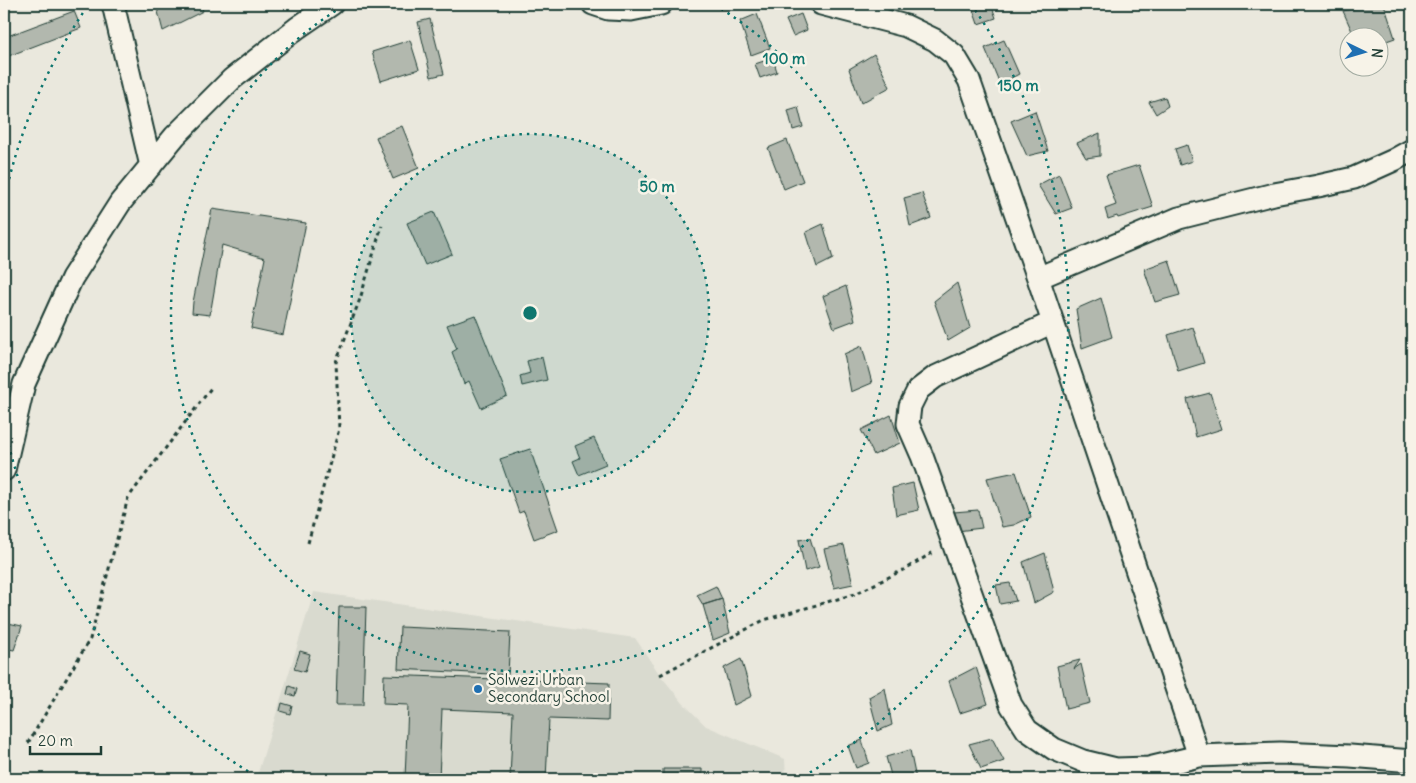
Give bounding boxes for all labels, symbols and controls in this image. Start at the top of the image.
north arrow [1338,28,1388,78]
text: N [1368,48,1386,59]
text: 100 m [763,49,805,68]
text: 150 m [997,76,1039,95]
text: 50 m [639,177,675,196]
centre of rings [521,304,539,322]
place label: Solwezi Urban Secondary School [488,670,610,706]
marker: Solwezi Urban Secondary School [472,683,484,695]
scale bar [30,723,101,755]
text: 20 m [38,731,73,750]

